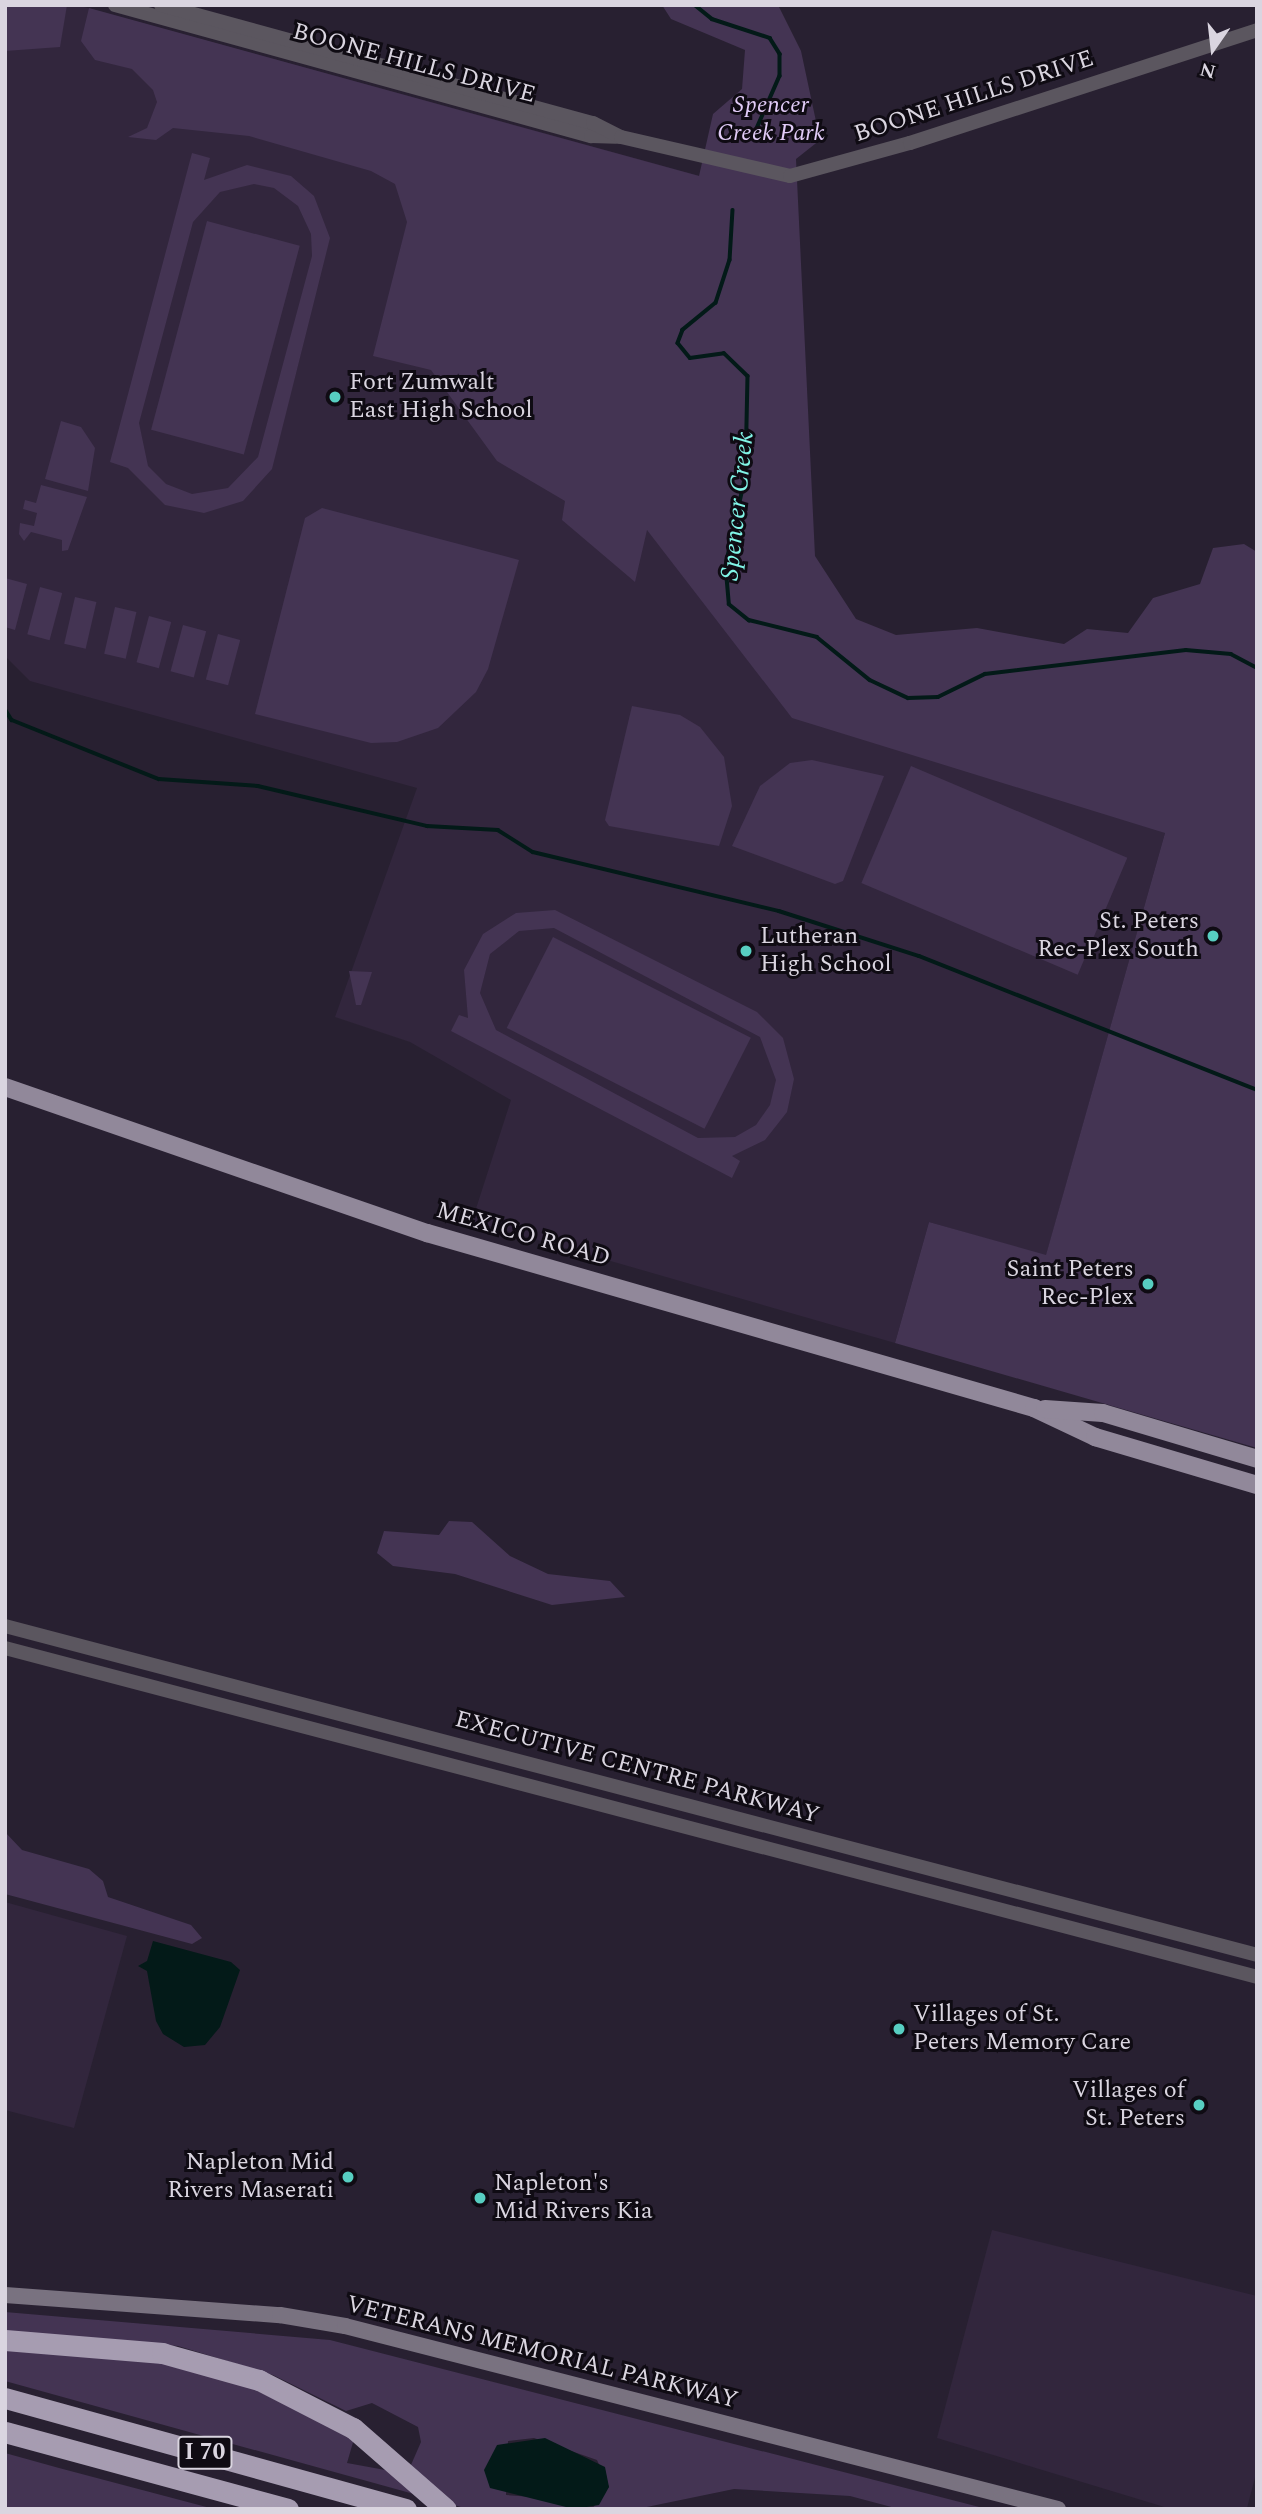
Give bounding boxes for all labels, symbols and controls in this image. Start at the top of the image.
north arrow [1178,14,1248,84]
street label: BOONE HILLS DRIVE [289,18,539,110]
street label: BOONE HILLS DRIVE [851,45,1097,149]
text: N [1197,54,1219,86]
park label: Spencer Creek Park [717,92,825,148]
place label: Fort Zumwalt East High School [349,369,533,425]
marker: Fort Zumwalt East High School [327,389,343,405]
water label: Spencer Creek [715,430,761,582]
place label: St. Peters Rec-Plex South [1037,908,1199,964]
place label: Lutheran High School [760,923,892,979]
marker: St. Peters Rec-Plex South [1205,928,1221,944]
marker: Lutheran High School [738,943,754,959]
street label: MEXICO ROAD [433,1196,613,1274]
place label: Saint Peters Rec-Plex [1007,1256,1134,1312]
marker: Saint Peters Rec-Plex [1140,1276,1156,1292]
street label: EXECUTIVE CENTRE PARKWAY [452,1705,822,1831]
place label: Villages of St. Peters Memory Care [913,2001,1131,2057]
marker: Villages of St. Peters Memory Care [891,2021,907,2037]
place label: Villages of St. Peters [1072,2077,1185,2133]
marker: Villages of St. Peters [1191,2097,1207,2113]
place label: Napleton Mid Rivers Maserati [167,2149,334,2205]
marker: Napleton Mid Rivers Maserati [340,2169,356,2185]
place label: Napleton's Mid Rivers Kia [494,2170,653,2226]
marker: Napleton's Mid Rivers Kia [472,2190,488,2206]
street label: VETERANS MEMORIAL PARKWAY [343,2290,741,2416]
road number: I 70 [177,2434,233,2472]

